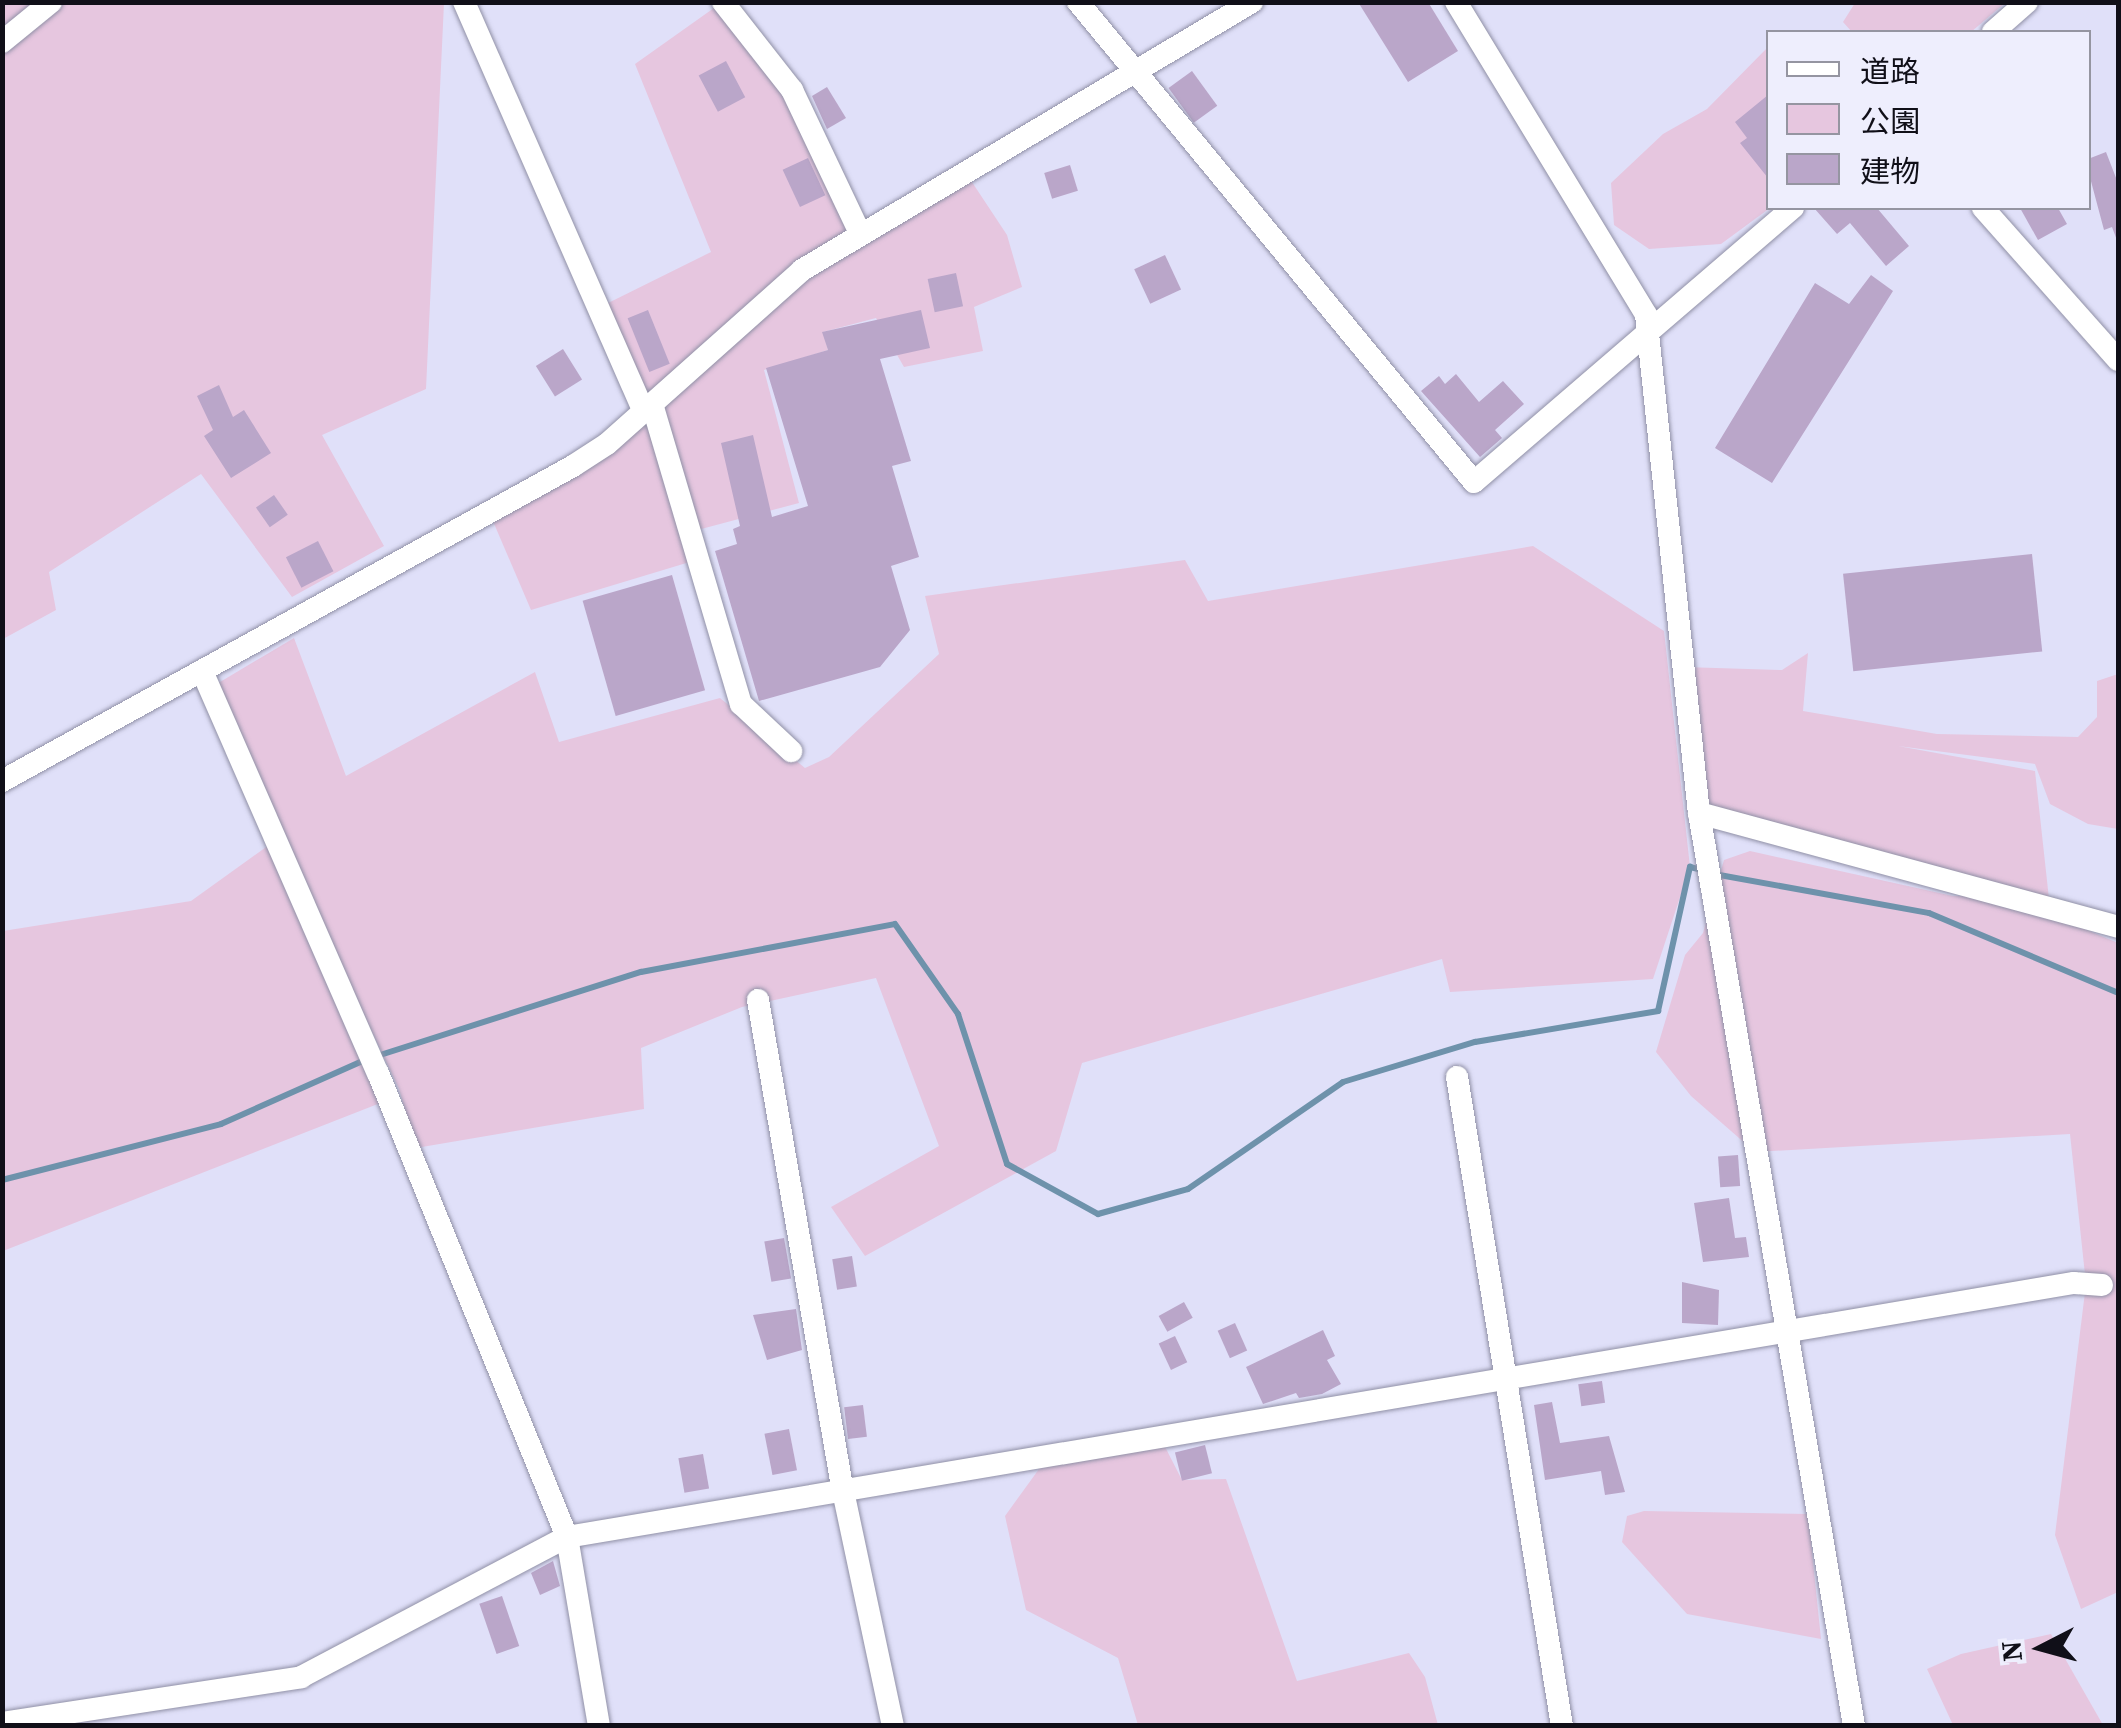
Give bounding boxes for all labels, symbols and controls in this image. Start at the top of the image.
legend [1766,30,2091,210]
text: 道路 [1860,51,1920,92]
text: 公園 [1860,101,1920,142]
text: 建物 [1860,151,1920,192]
north arrow [1991,1598,2091,1698]
text: N [1991,1639,2031,1663]

